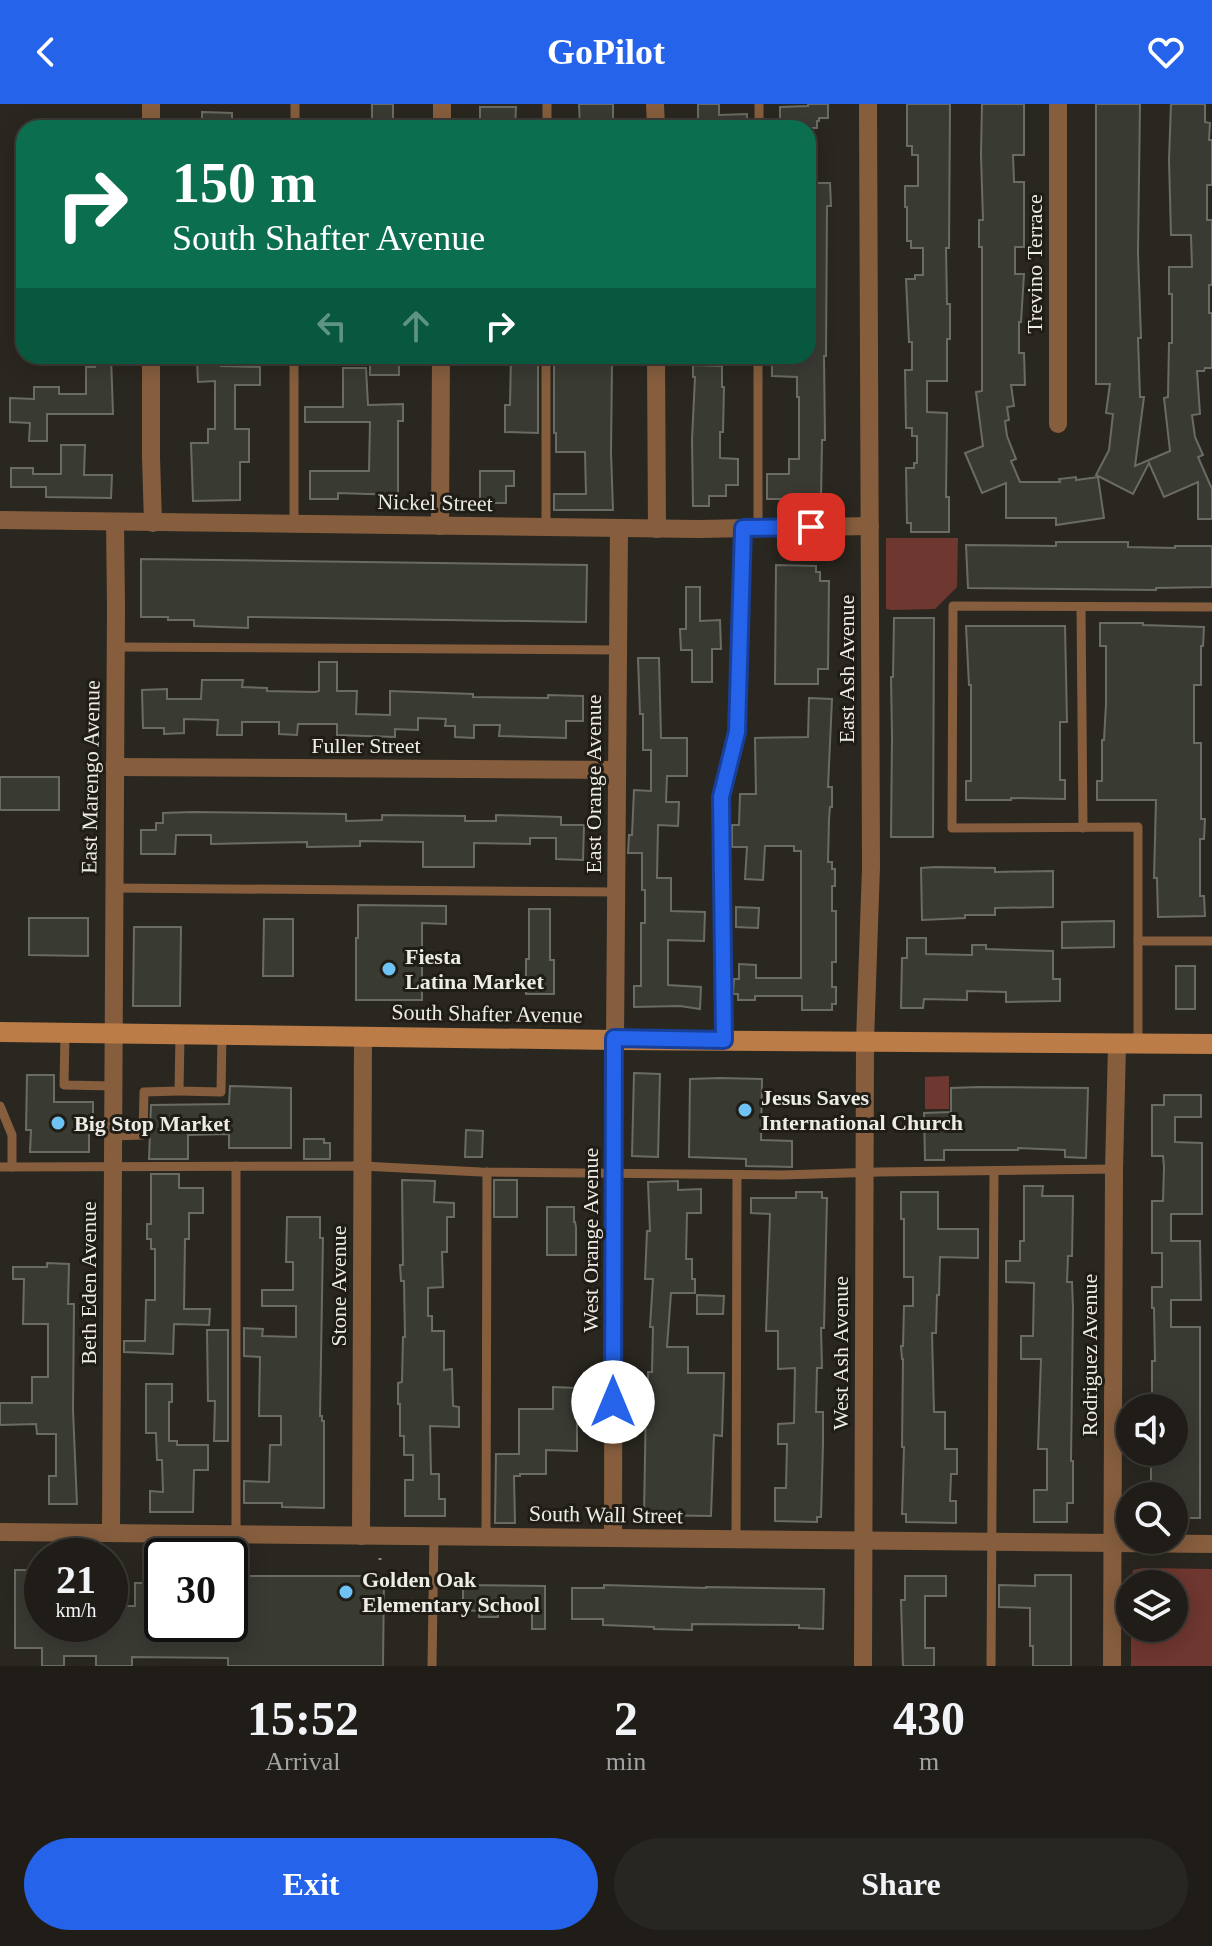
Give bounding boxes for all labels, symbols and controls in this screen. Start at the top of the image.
icon: back [24,30,68,74]
icon: heart [1144,30,1188,74]
text: GoPilot [547,32,665,72]
icon: right [40,152,144,256]
text: 150 m [172,152,317,214]
street label: Trevino Terrace [1022,194,1047,334]
text: South Shafter Avenue [172,218,485,258]
icon: left [310,304,354,348]
icon: ahead [394,304,438,348]
icon: right [478,304,522,348]
street label: Nickel Street [377,489,493,516]
pin [777,493,845,561]
icon: arrive [789,505,833,549]
street label: East Ash Avenue [834,595,859,743]
street label: East Marengo Avenue [76,680,105,874]
street label: East Orange Avenue [581,694,606,874]
street label: Fuller Street [311,733,421,758]
place label: Fiesta Latina Market [405,944,544,994]
marker: Fiesta Latina Market [380,960,398,978]
street label: South Shafter Avenue [391,999,583,1028]
place label: Jesus Saves International Church [761,1085,963,1135]
marker: Jesus Saves International Church [736,1101,754,1119]
place label: Big Stop Market [74,1111,231,1136]
marker: Big Stop Market [49,1114,67,1132]
street label: West Orange Avenue [578,1148,603,1332]
street label: Beth Eden Avenue [76,1201,101,1365]
street label: Stone Avenue [326,1225,351,1347]
street label: Rodriguez Avenue [1077,1274,1102,1436]
street label: West Ash Avenue [828,1276,853,1430]
position arrow [571,1360,655,1444]
map controls [1116,1394,1188,1642]
button: sound [1116,1394,1188,1466]
button: search [1116,1482,1188,1554]
street label: South Wall Street [529,1501,683,1528]
speed limit sign: 30 [144,1538,248,1642]
text: 21 [56,1557,96,1602]
place label: Golden Oak Elementary School [362,1567,540,1617]
button: layers [1116,1570,1188,1642]
marker: Golden Oak Elementary School [337,1583,355,1601]
text: km/h [55,1599,97,1621]
text: 15:52 [247,1692,359,1745]
text: 2 [614,1692,638,1745]
text: 430 [893,1692,965,1745]
text: Arrival [265,1747,340,1776]
text: min [606,1747,646,1776]
text: m [919,1747,939,1776]
button: Exit [24,1838,598,1930]
button: Share [614,1838,1188,1930]

